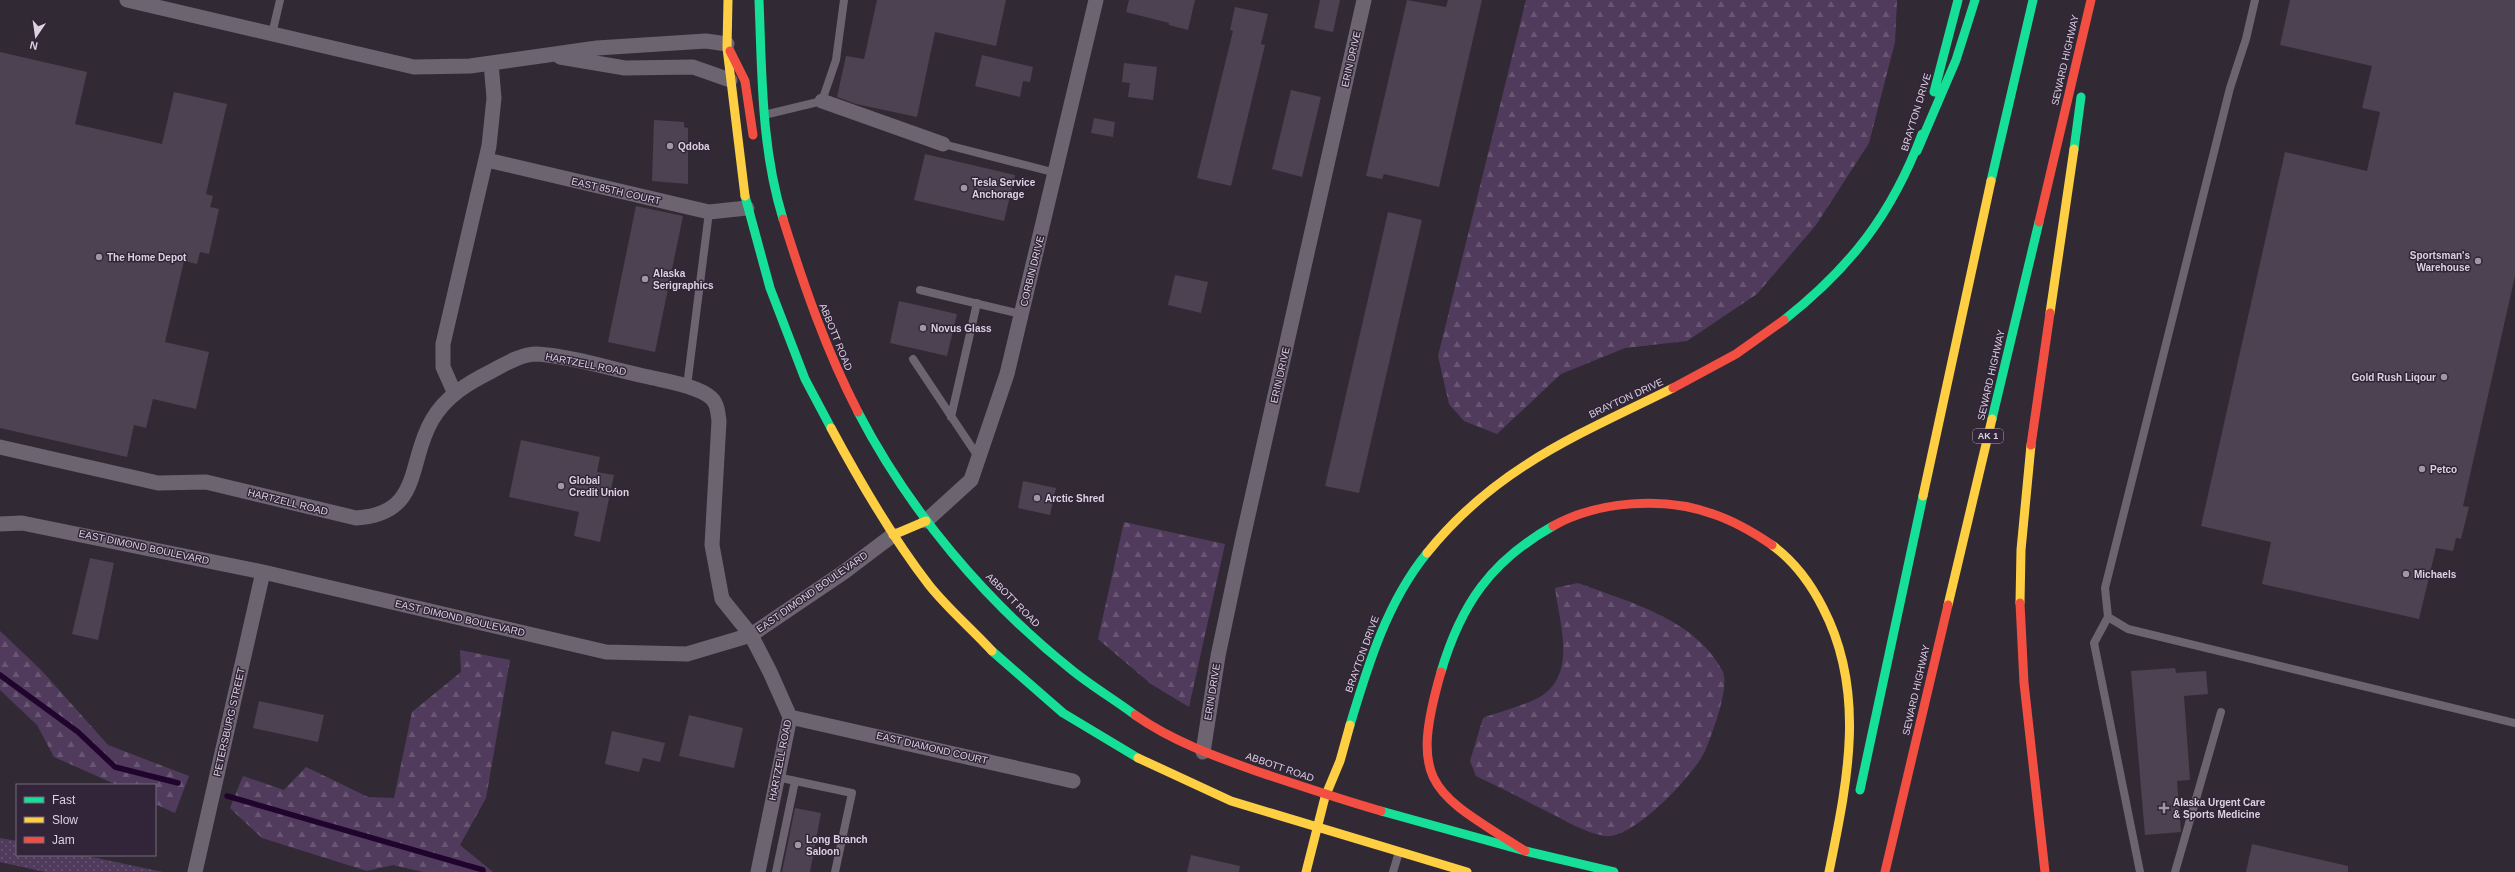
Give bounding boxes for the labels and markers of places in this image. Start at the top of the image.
marker: Qdoba [665,141,675,151]
place label: Qdoba [678,141,710,152]
place label: Tesla Service Anchorage [972,177,1036,200]
marker: Tesla Service Anchorage [959,183,969,193]
place label: Sportsman's Warehouse [2410,250,2470,273]
marker: The Home Depot [94,252,104,262]
place label: The Home Depot [107,252,187,263]
marker: Sportsman's Warehouse [2473,256,2483,266]
place label: Alaska Serigraphics [653,268,714,291]
marker: Alaska Serigraphics [640,274,650,284]
marker: Novus Glass [918,323,928,333]
place label: Novus Glass [931,323,992,334]
place label: Gold Rush Liqour [2352,372,2436,383]
marker: Gold Rush Liqour [2439,372,2449,382]
marker: Petco [2417,464,2427,474]
place label: Petco [2430,464,2457,475]
place label: Global Credit Union [569,475,629,498]
marker: Global Credit Union [556,481,566,491]
marker: Arctic Shred [1032,493,1042,503]
place label: Arctic Shred [1045,493,1104,504]
marker: Michaels [2401,569,2411,579]
place label: Michaels [2414,569,2457,580]
place label: Alaska Urgent Care & Sports Medicine [2173,797,2266,820]
marker: Alaska Urgent Care & Sports Medicine [2158,802,2170,814]
place label: Long Branch Saloon [806,834,868,857]
marker: Long Branch Saloon [793,840,803,850]

